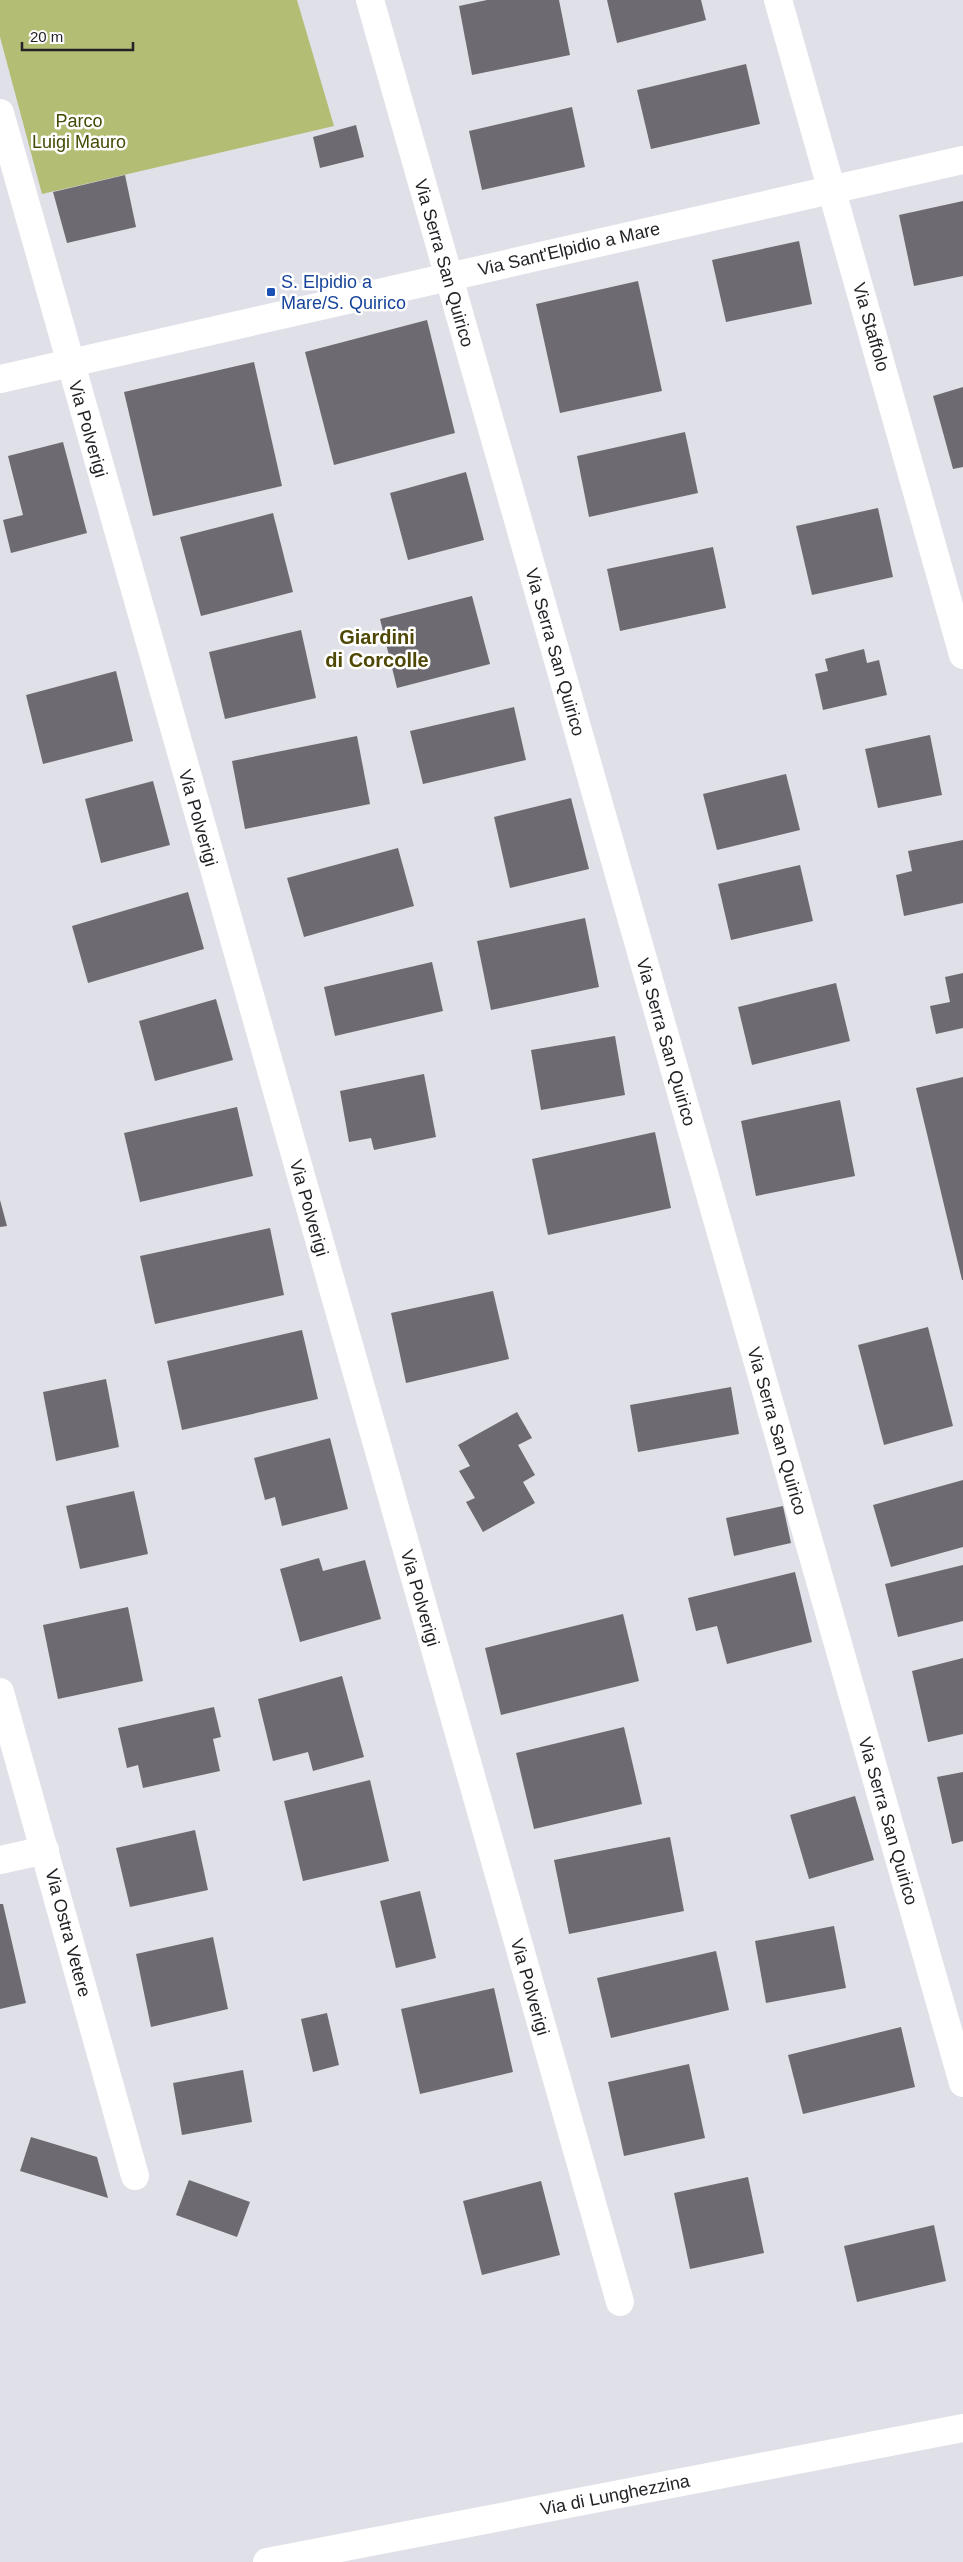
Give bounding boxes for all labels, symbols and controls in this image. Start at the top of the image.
scale bar [22,20,134,52]
text: 20 m [30,28,63,45]
park label: Parco Luigi Mauro [32,111,126,152]
street label: Via Serra San Quirico [410,177,478,349]
street label: Via Sant'Elpidio a Mare [476,218,662,280]
place label: S. Elpidio a Mare/S. Quirico [281,272,406,313]
street label: Via Staffolo [849,280,893,374]
marker: S. Elpidio a Mare/S. Quirico [265,286,277,298]
street label: Via Polverigi [65,378,111,480]
street label: Via Serra San Quirico [521,566,589,738]
district label: Giardini di Corcolle [325,626,429,671]
street label: Via Polverigi [175,767,221,869]
street label: Via Serra San Quirico [632,956,700,1128]
street label: Via Polverigi [286,1157,332,1259]
street label: Via Serra San Quirico [743,1345,811,1517]
street label: Via Polverigi [397,1547,443,1649]
street label: Via Serra San Quirico [854,1735,922,1907]
street label: Via Ostra Vetere [41,1867,95,1999]
street label: Via Polverigi [507,1936,553,2038]
street label: Via di Lunghezzina [539,2471,692,2519]

